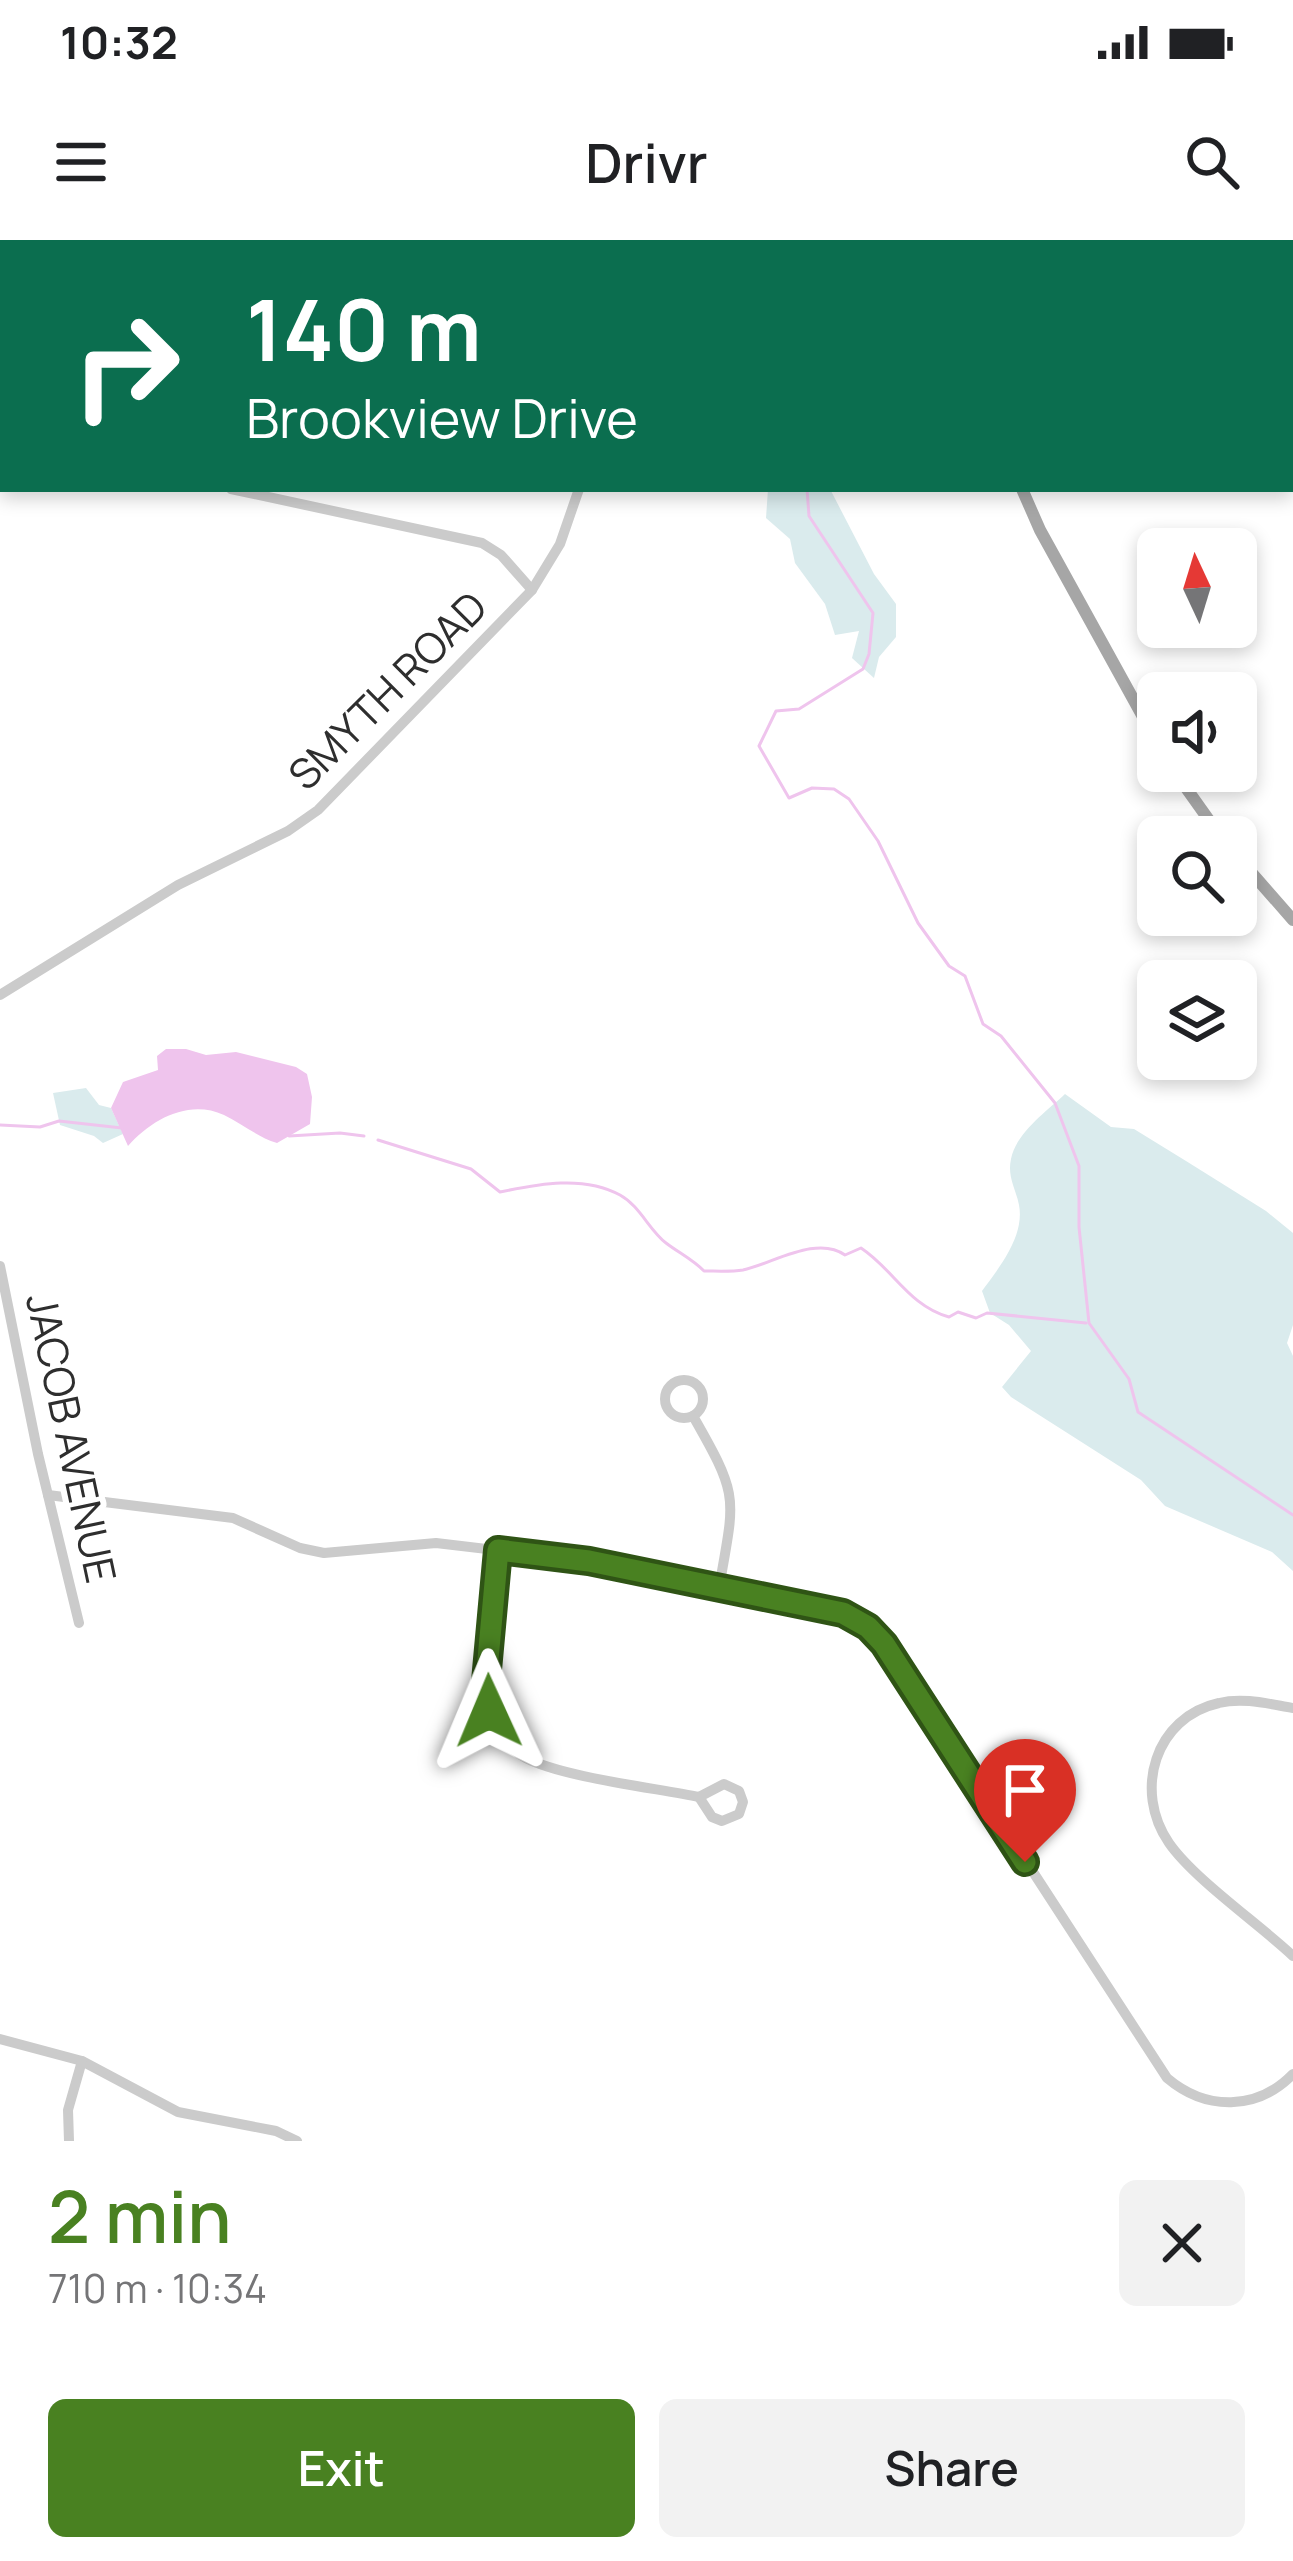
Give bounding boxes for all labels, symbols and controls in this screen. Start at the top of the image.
text: 10:32 [60,11,178,73]
text: Drivr [585,125,708,199]
icon: menu [48,129,114,195]
icon: search [1179,129,1245,195]
text: 140 m [246,271,482,386]
icon: right [48,288,204,444]
text: Brookview Drive [246,380,638,454]
north arrow [1137,528,1257,648]
map controls [1137,528,1257,1080]
street label: SMYTH ROAD [275,578,499,802]
button: sound [1137,672,1257,792]
button: search [1137,816,1257,936]
button: layers [1137,960,1257,1080]
street label: JACOB AVENUE [13,1288,131,1588]
position arrow [426,1648,552,1774]
pin [974,1739,1076,1862]
icon: arrive [992,1757,1058,1823]
text: 2 min [48,2166,232,2265]
button: close [1119,2180,1245,2306]
text: 710 m · 10:34 [48,2261,267,2315]
button: Exit [48,2399,635,2537]
button: Share [659,2399,1245,2537]

